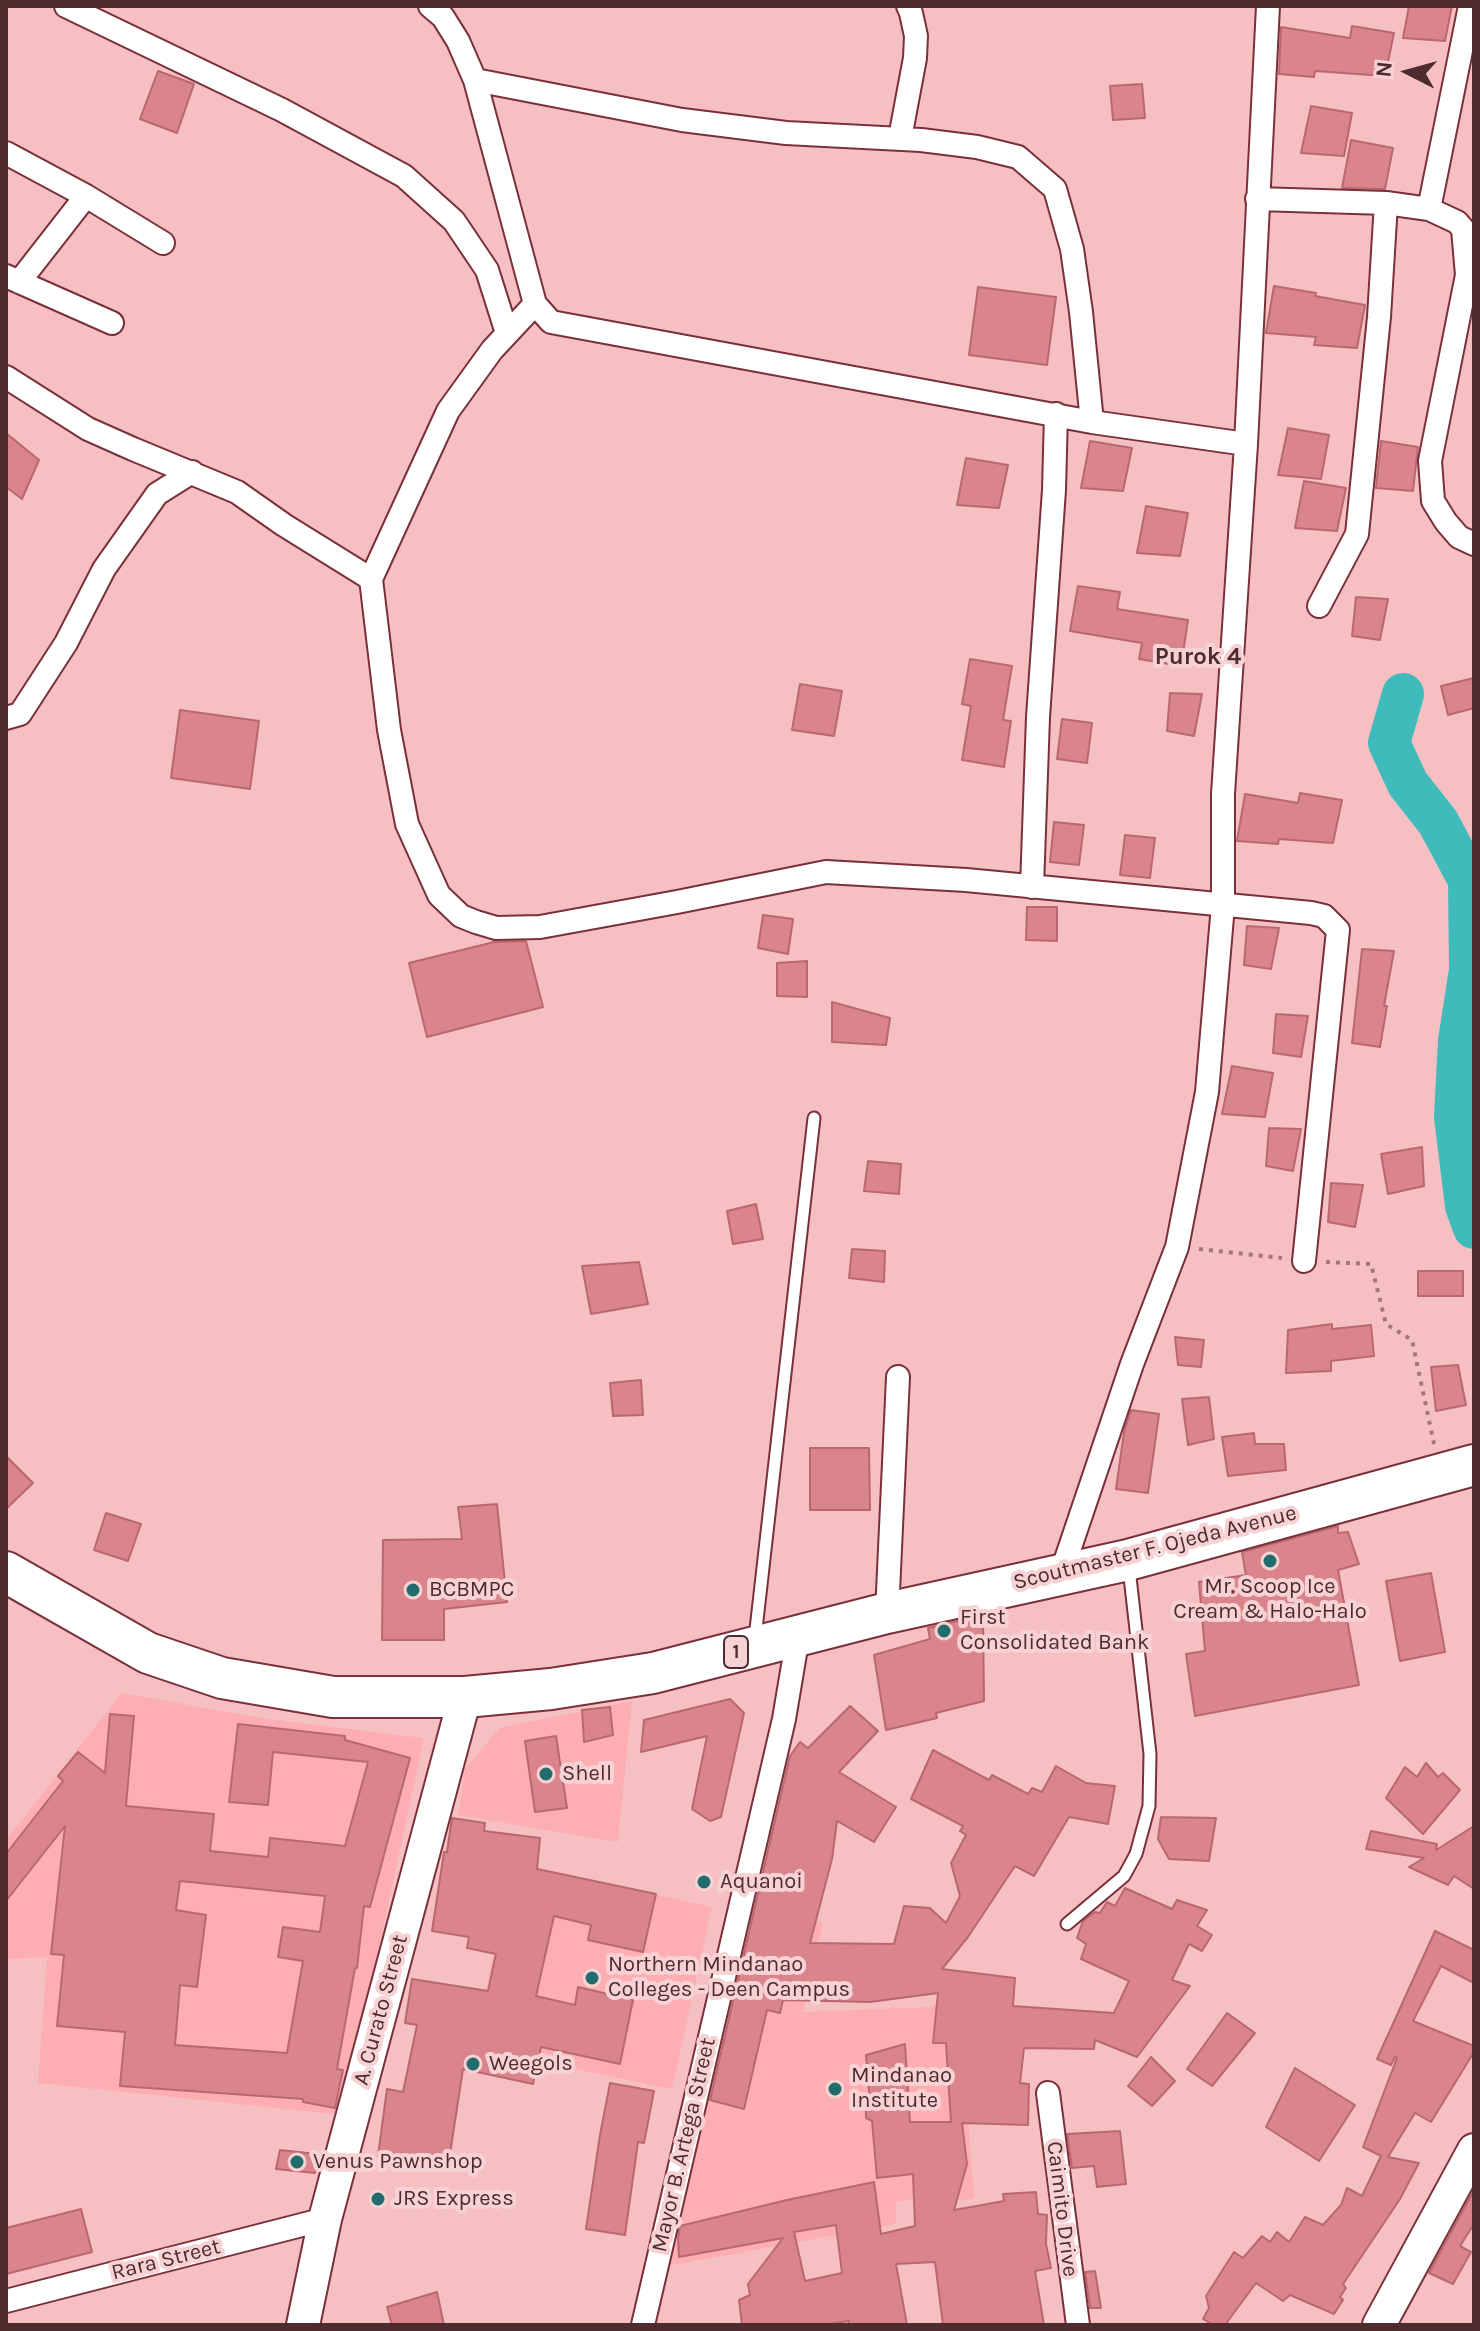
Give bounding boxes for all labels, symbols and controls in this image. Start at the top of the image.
north arrow [1368,32,1448,112]
text: N [1370,60,1398,79]
district label: Purok 4 [1155,643,1241,671]
street label: Scoutmaster F. Ojeda Avenue [1011,1500,1299,1596]
marker: Mr. Scoop Ice Cream & Halo-Halo [1261,1552,1279,1570]
place label: Mr. Scoop Ice Cream & Halo-Halo [1173,1574,1367,1626]
place label: BCBMPC [429,1577,514,1603]
marker: BCBMPC [404,1581,422,1599]
place label: First Consolidated Bank [960,1605,1150,1656]
marker: First Consolidated Bank [935,1622,953,1640]
road number: 1 [724,1636,748,1668]
place label: Shell [562,1761,612,1787]
marker: Shell [537,1765,555,1783]
place label: Aquanoi [720,1869,803,1895]
marker: Aquanoi [695,1873,713,1891]
street label: A. Curato Street [348,1932,414,2088]
place label: Northern Mindanao Colleges - Deen Campus [608,1952,850,2004]
marker: Northern Mindanao Colleges - Deen Campus [583,1969,601,1987]
street label: Mayor B. Artega Street [646,2035,722,2255]
place label: Weegols [489,2051,573,2077]
marker: Weegols [464,2055,482,2073]
place label: Mindanao Institute [851,2063,952,2114]
marker: Mindanao Institute [826,2080,844,2098]
street label: Caimito Drive [1041,2140,1083,2278]
place label: Venus Pawnshop [313,2149,483,2175]
marker: Venus Pawnshop [288,2153,306,2171]
place label: JRS Express [394,2186,514,2212]
marker: JRS Express [369,2190,387,2208]
street label: Rara Street [109,2234,223,2286]

